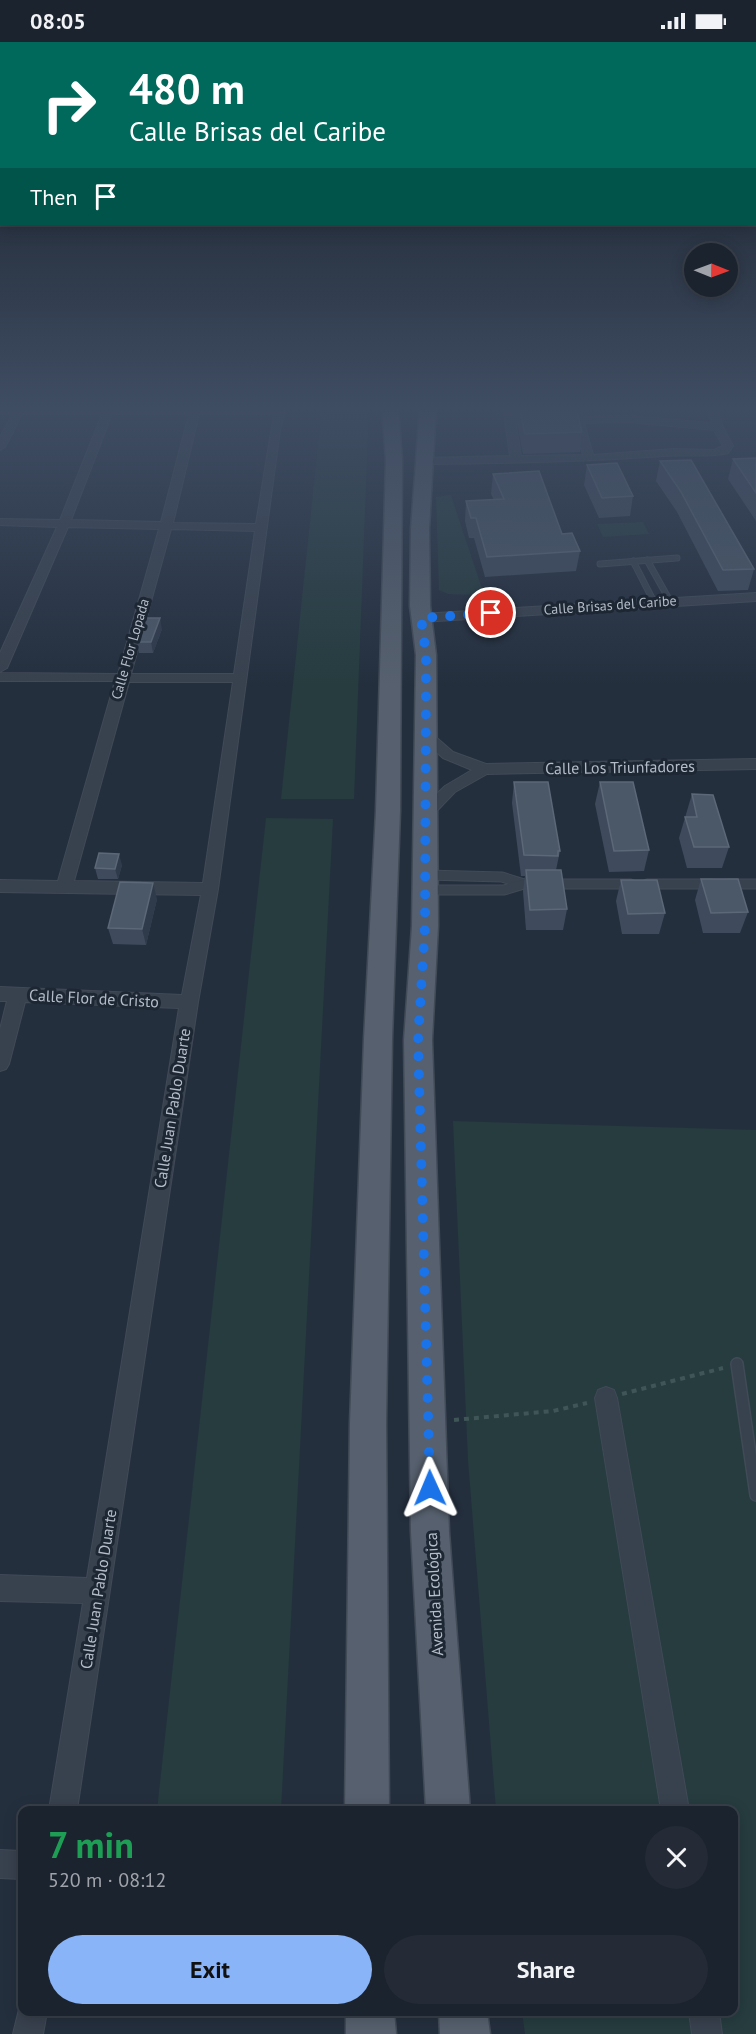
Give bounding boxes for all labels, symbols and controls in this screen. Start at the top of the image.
text: 08:05 [30,7,86,35]
text: 480 m [129,61,245,116]
icon: right [30,66,108,144]
text: Calle Brisas del Caribe [129,114,386,148]
icon: arrive [89,180,122,213]
text: Then [30,183,77,211]
north arrow [684,243,738,297]
map controls [684,243,738,297]
pin [465,587,516,638]
street label: Calle Brisas del Caribe [543,591,677,619]
street label: Calle Flor Lopada [107,596,153,701]
icon: arrive [474,596,507,629]
street label: Calle Los Triunfadores [545,756,695,778]
street label: Calle Flor de Cristo [29,985,159,1011]
street label: Calle Juan Pablo Duarte [149,1027,195,1189]
position arrow [398,1456,462,1520]
street label: Calle Juan Pablo Duarte [75,1508,121,1670]
street label: Avenida Ecológica [421,1532,447,1656]
text: 7 min [48,1821,134,1868]
button: close [645,1826,708,1889]
text: 520 m · 08:12 [48,1867,166,1893]
button: Exit [48,1935,372,2004]
button: Share [384,1935,708,2004]

